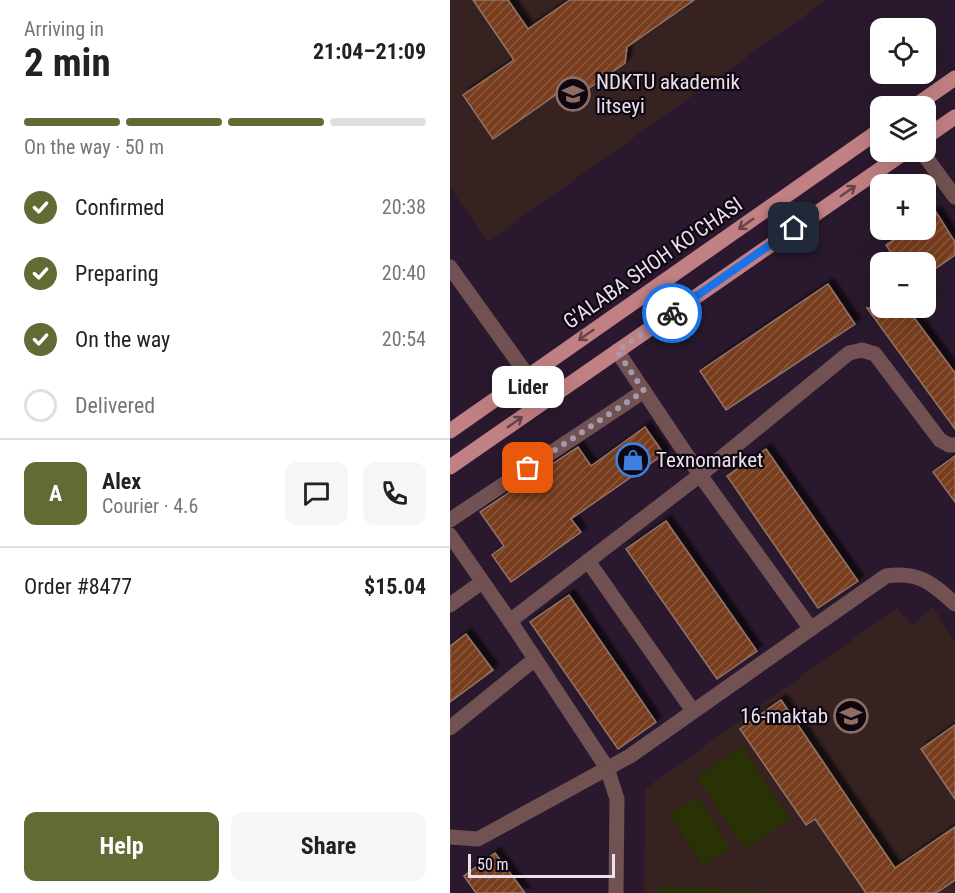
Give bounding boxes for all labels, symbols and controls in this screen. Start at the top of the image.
text: Arriving in [24,17,104,41]
map controls [870,18,936,318]
button: locate [870,18,936,84]
text: 21:04–21:09 [313,39,426,64]
text: 2 min [24,40,111,86]
place label: NDKTU akademik litseyi [596,70,740,118]
school or university icon: NDKTU akademik litseyi [555,76,591,112]
button: layers [870,96,936,162]
text: On the way · 50 m [24,135,164,159]
button: + [870,174,936,240]
one-way arrow [839,185,856,197]
icon: check [24,191,57,224]
street label: G'ALABA SHOH KO'CHASI [559,192,747,334]
text: Confirmed [75,195,164,220]
text: 20:38 [382,195,426,219]
pin [768,202,819,253]
icon: home [777,211,810,244]
one-way arrow [739,218,755,230]
button: − [870,252,936,318]
icon: check [24,257,57,290]
text: Preparing [75,261,159,286]
text: 20:40 [382,261,426,285]
courier [642,283,702,343]
icon: bike [656,297,689,330]
icon: check [24,323,57,356]
text: On the way [75,327,170,352]
text: 20:54 [382,327,426,351]
one-way arrow [579,329,595,341]
callout: Lider [492,366,564,408]
text: Lider [508,375,548,399]
text: Delivered [75,393,155,418]
one-way arrow [507,416,523,428]
pin [502,442,553,493]
shop icon: Texnomarket [615,442,651,478]
place label: Texnomarket [656,448,763,472]
icon: bag [511,451,544,484]
button: chat [285,462,348,525]
button: phone [363,462,426,525]
text: Alex [102,469,141,494]
text: A [49,481,62,506]
text: Courier · 4.6 [102,494,198,518]
text: Order #8477 [24,574,132,599]
text: $15.04 [364,574,426,599]
school or university icon: 16-maktab [833,698,869,734]
place label: 16-maktab [740,704,828,728]
button: Help [24,812,219,881]
button: Share [231,812,426,881]
scale bar [468,851,615,878]
text: 50 m [477,855,509,874]

